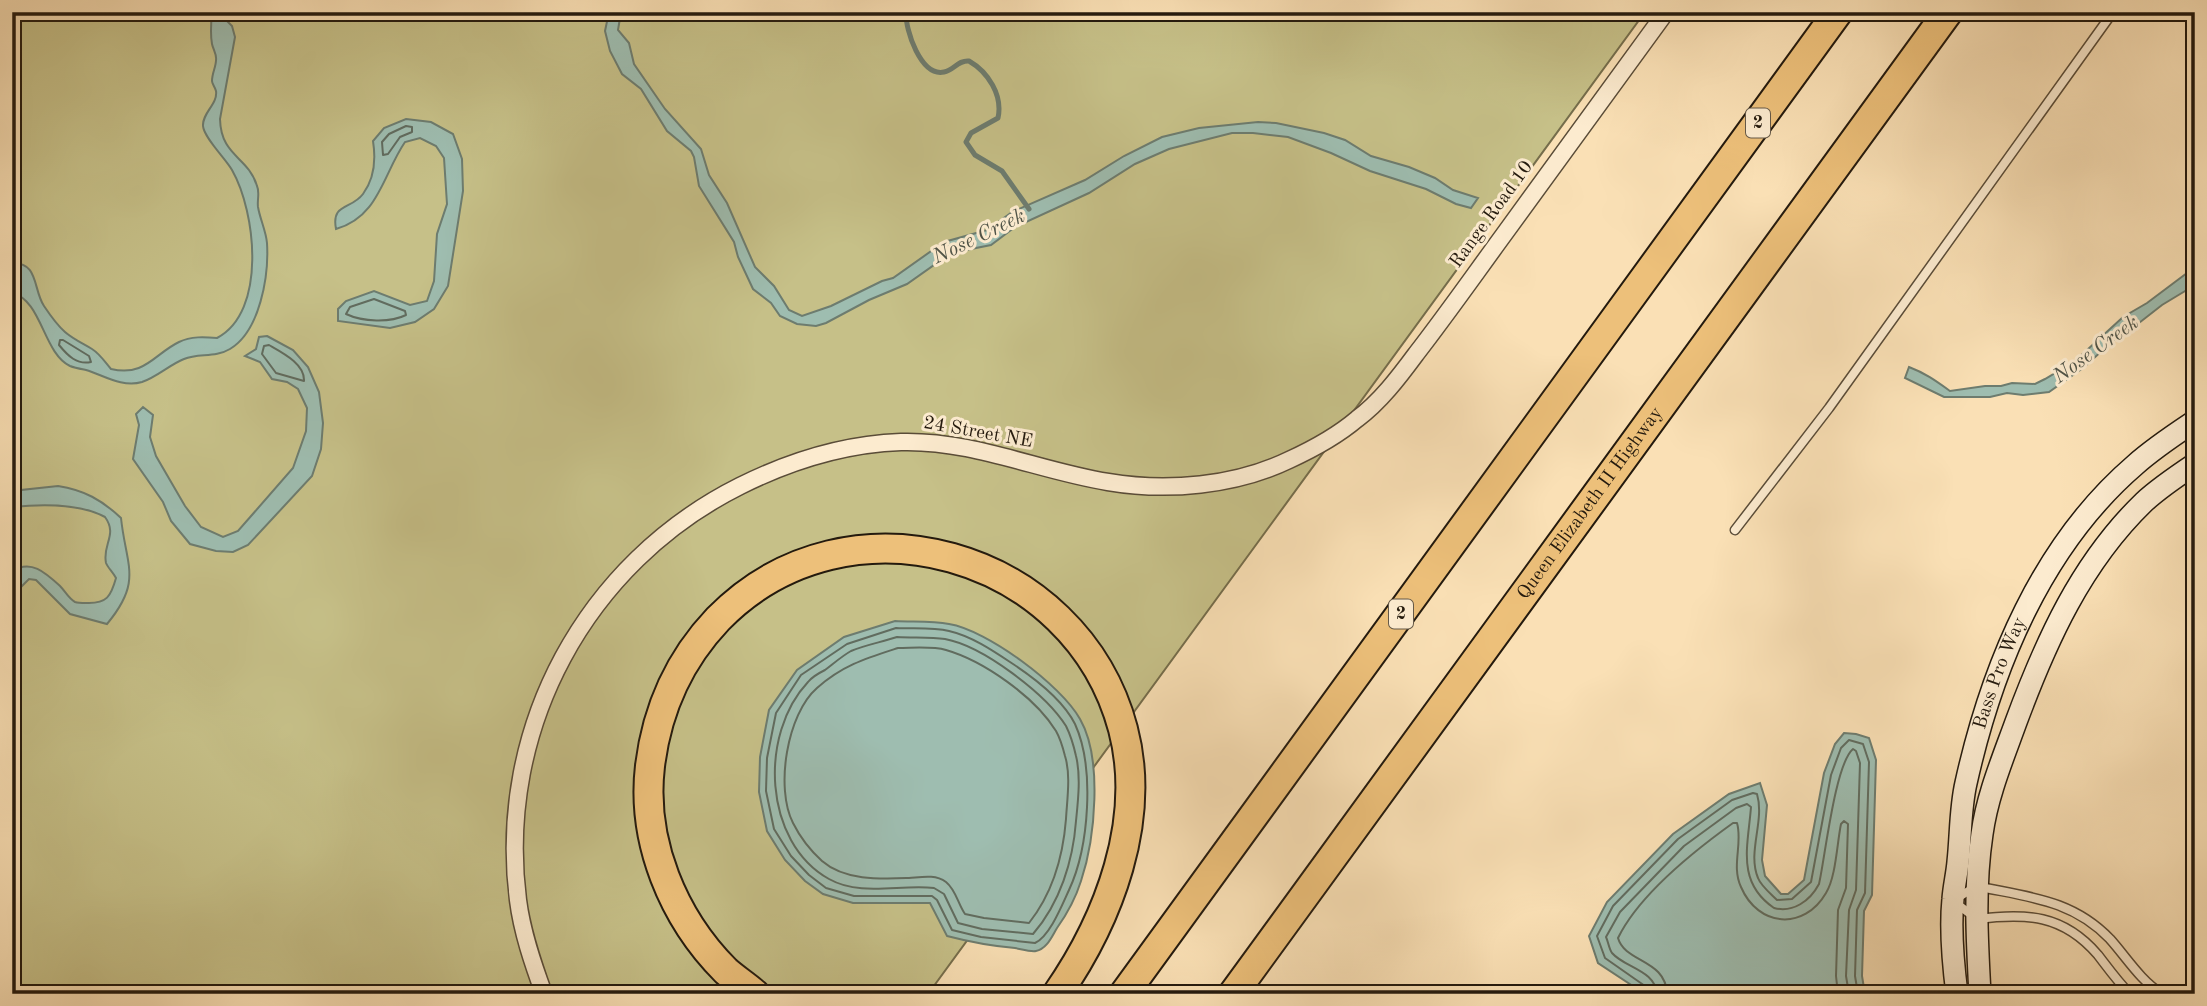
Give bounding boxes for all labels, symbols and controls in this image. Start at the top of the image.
road number: 2 [1746,109,1770,138]
street label: Range Road 10 [1447,158,1537,272]
water label: Nose Creek [928,206,1029,269]
water label: Nose Creek [2048,312,2143,389]
street label: Queen Elizabeth II Highway [1514,404,1667,603]
street label: 24 Street NE [922,414,1034,452]
road number: 2 [1389,600,1413,628]
street label: Bass Pro Way [1971,615,2030,731]

